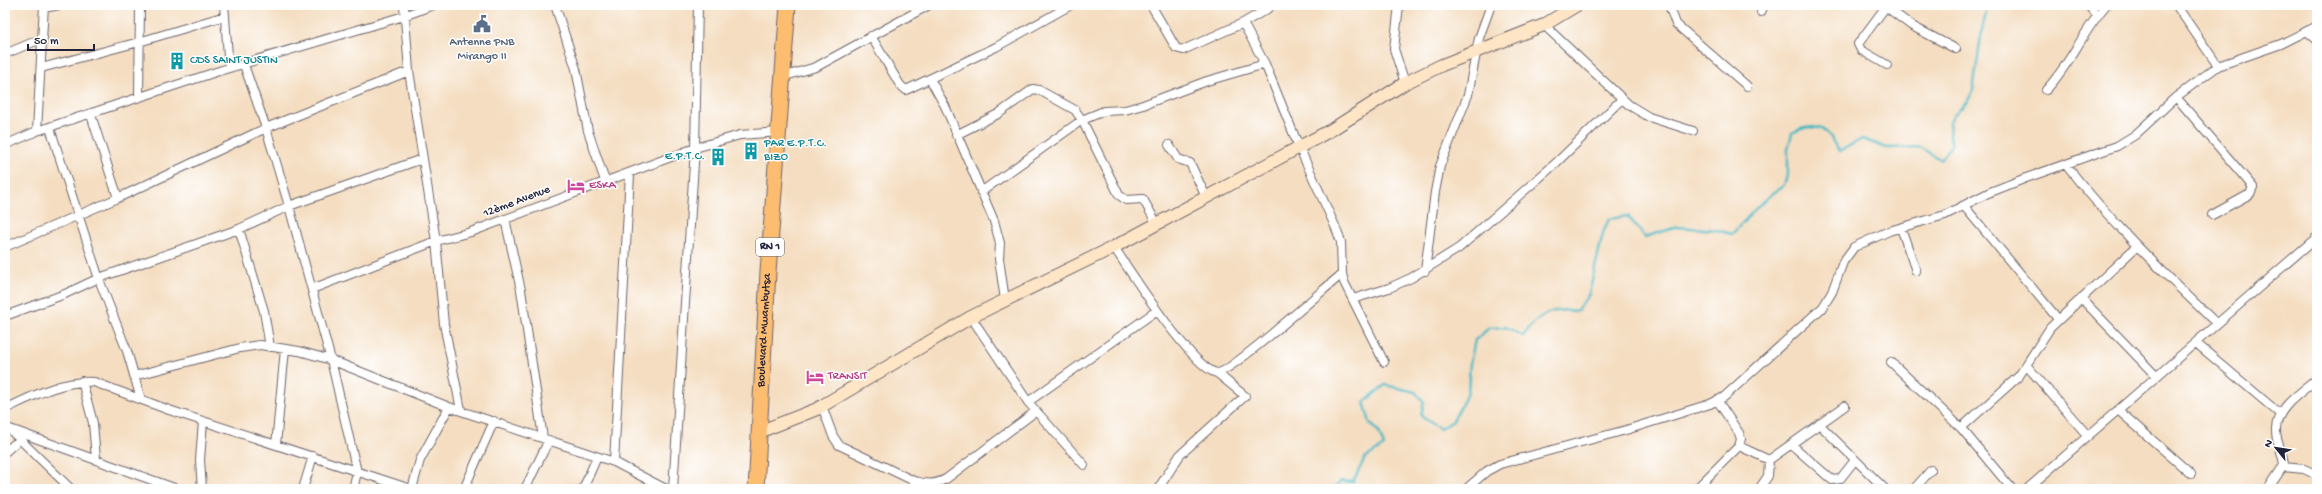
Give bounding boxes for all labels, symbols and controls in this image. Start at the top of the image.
public building icon: Antenne PNB Mirango II [472,14,492,34]
scale bar [28,26,94,52]
text: 50 m [34,35,59,49]
place label: Antenne PNB Mirango II [450,36,515,64]
building icon: CDS SAINT JUSTIN [167,51,187,71]
place label: CDS SAINT JUSTIN [190,54,278,68]
place label: PAR E.P.T.C. BIZO [763,137,827,165]
building icon: PAR E.P.T.C. BIZO [741,141,761,161]
building icon: E.P.T.C. [708,147,728,167]
place label: E.P.T.C. [665,150,705,164]
hotel icon: ESKA [566,176,586,196]
place label: ESKA [589,179,617,193]
street label: 12ème Avenue [481,183,553,222]
road number: RN 1 [756,238,784,256]
street label: Boulevard Mwambutsa [755,273,775,388]
hotel icon: TRANSIT [805,367,825,387]
place label: TRANSIT [827,370,868,384]
north arrow [2256,428,2296,468]
text: N [2262,438,2276,450]

